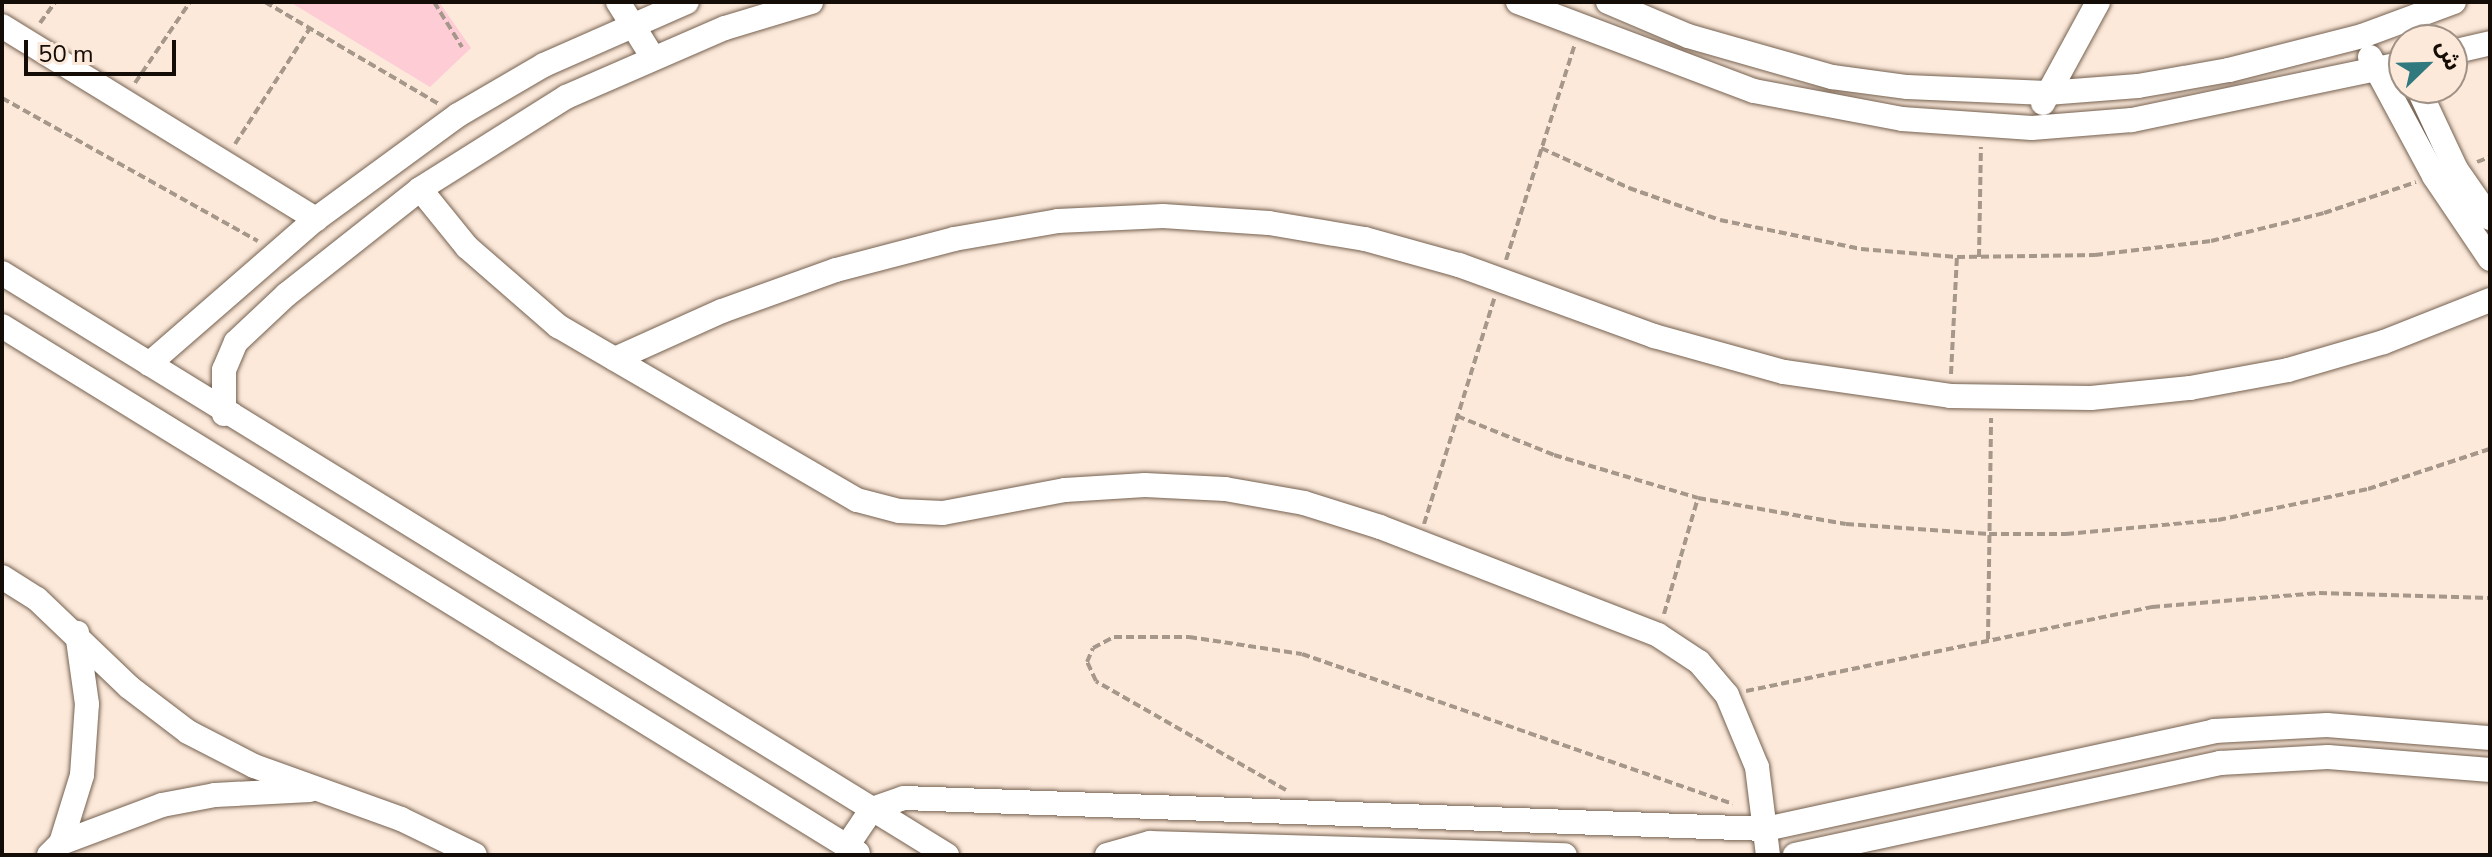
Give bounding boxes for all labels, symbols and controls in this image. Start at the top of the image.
scale bar [28,24,180,74]
north arrow [2388,24,2468,104]
text: ش [2429,36,2468,75]
text: 50 m [38,38,94,70]

